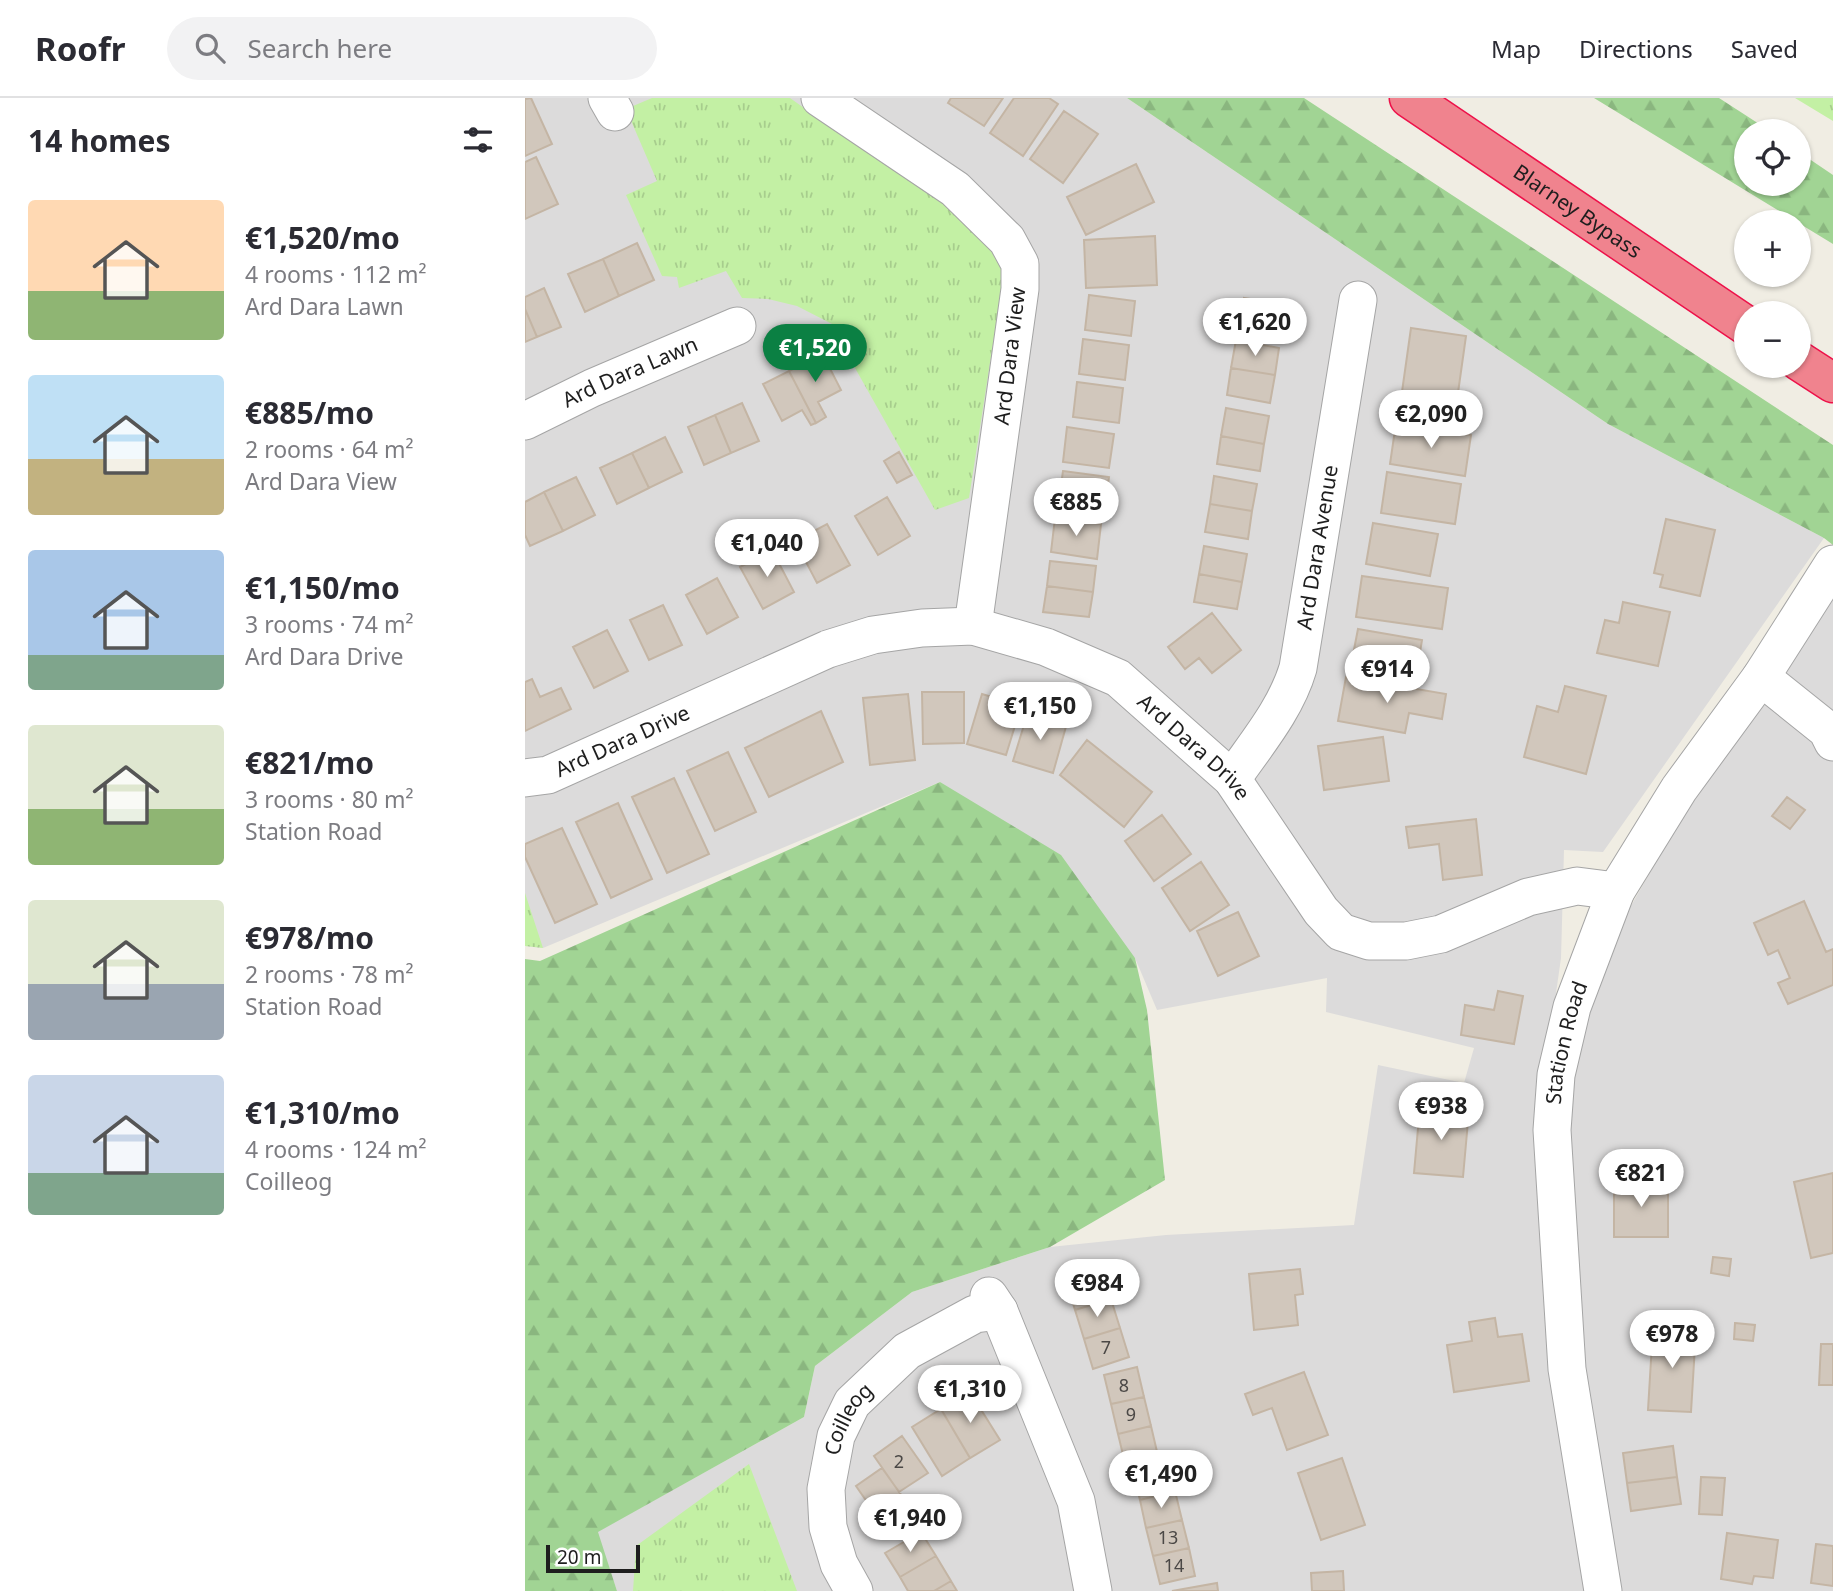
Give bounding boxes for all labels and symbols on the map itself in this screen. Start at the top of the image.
street label: Blarney Bypass [1508,157,1648,264]
street label: Ard Dara View [987,285,1031,426]
pin: €1,620 [1198,299,1312,358]
pin: €1,520 [758,324,872,384]
street label: Ard Dara Lawn [557,329,702,413]
pin: €2,090 [1374,390,1488,450]
street label: Ard Dara Avenue [1289,463,1344,632]
pin: €885 [1035,478,1117,538]
pin: €1,040 [710,519,824,579]
pin: €914 [1346,646,1428,705]
pin: €1,150 [983,682,1097,742]
street label: Ard Dara Drive [1132,687,1257,805]
street label: Ard Dara Drive [550,698,694,783]
street label: Station Road [1539,977,1594,1105]
pin: €938 [1400,1082,1482,1142]
pin: €821 [1600,1150,1682,1209]
pin: €984 [1056,1260,1138,1319]
pin: €978 [1631,1310,1713,1370]
house number: 7 [1101,1335,1111,1359]
pin: €1,310 [913,1366,1027,1425]
house number: 8 [1119,1373,1129,1397]
street label: Coilleog [818,1376,878,1457]
house number: 9 [1126,1402,1136,1426]
house number: 2 [894,1449,904,1473]
pin: €1,490 [1104,1450,1218,1510]
pin: €1,940 [853,1494,967,1554]
house number: 13 [1158,1525,1178,1549]
scale bar [546,1542,641,1574]
house number: 14 [1164,1553,1184,1577]

